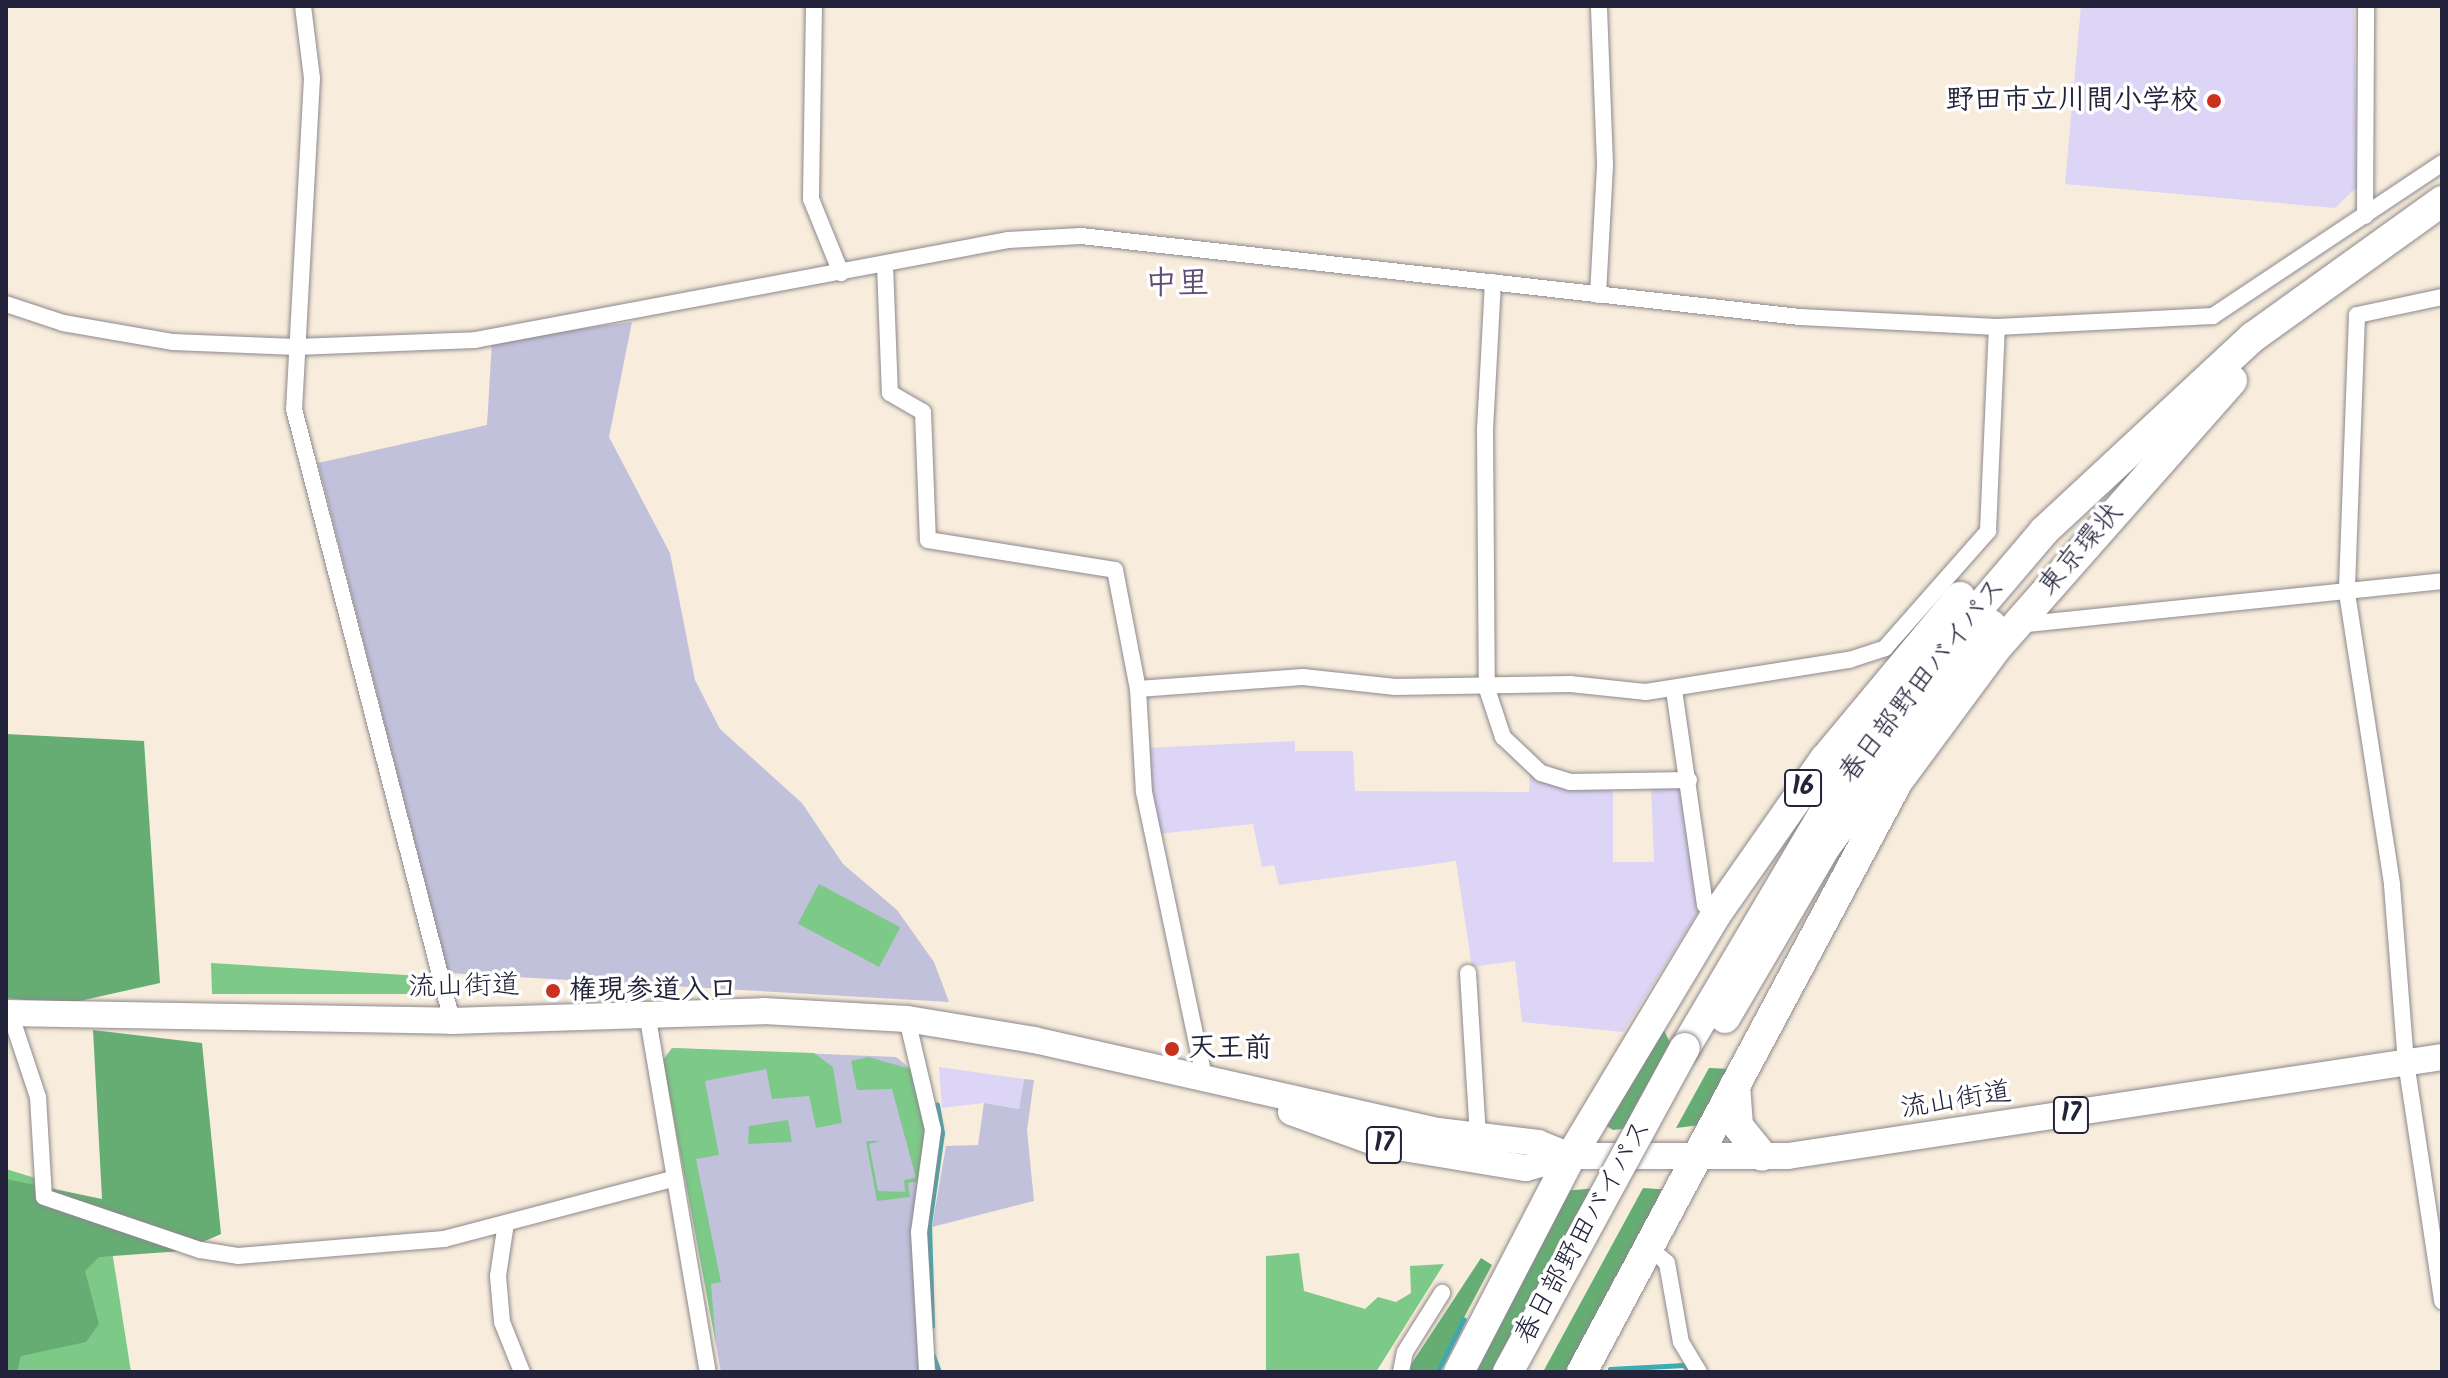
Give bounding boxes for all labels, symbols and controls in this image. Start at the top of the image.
place label: 野田市立川間小学校 [1946,84,2198,118]
marker: 野田市立川間小学校 [2205,92,2223,110]
district label: 中里 [1145,266,1209,304]
street label: 東京環状 [2032,497,2130,603]
street label: 春日部野田バイパス [1832,571,2014,791]
road number: 16 [1783,766,1823,810]
street label: 流山街道 [408,969,520,1005]
place label: 権現参道入口 [569,974,737,1008]
marker: 権現参道入口 [544,982,562,1000]
place label: 天王前 [1188,1032,1272,1066]
marker: 天王前 [1163,1040,1181,1058]
street label: 流山街道 [1898,1076,2014,1126]
road number: 17 [2051,1093,2091,1137]
street label: 春日部野田バイパス [1508,1114,1660,1350]
road number: 17 [1364,1123,1404,1167]

